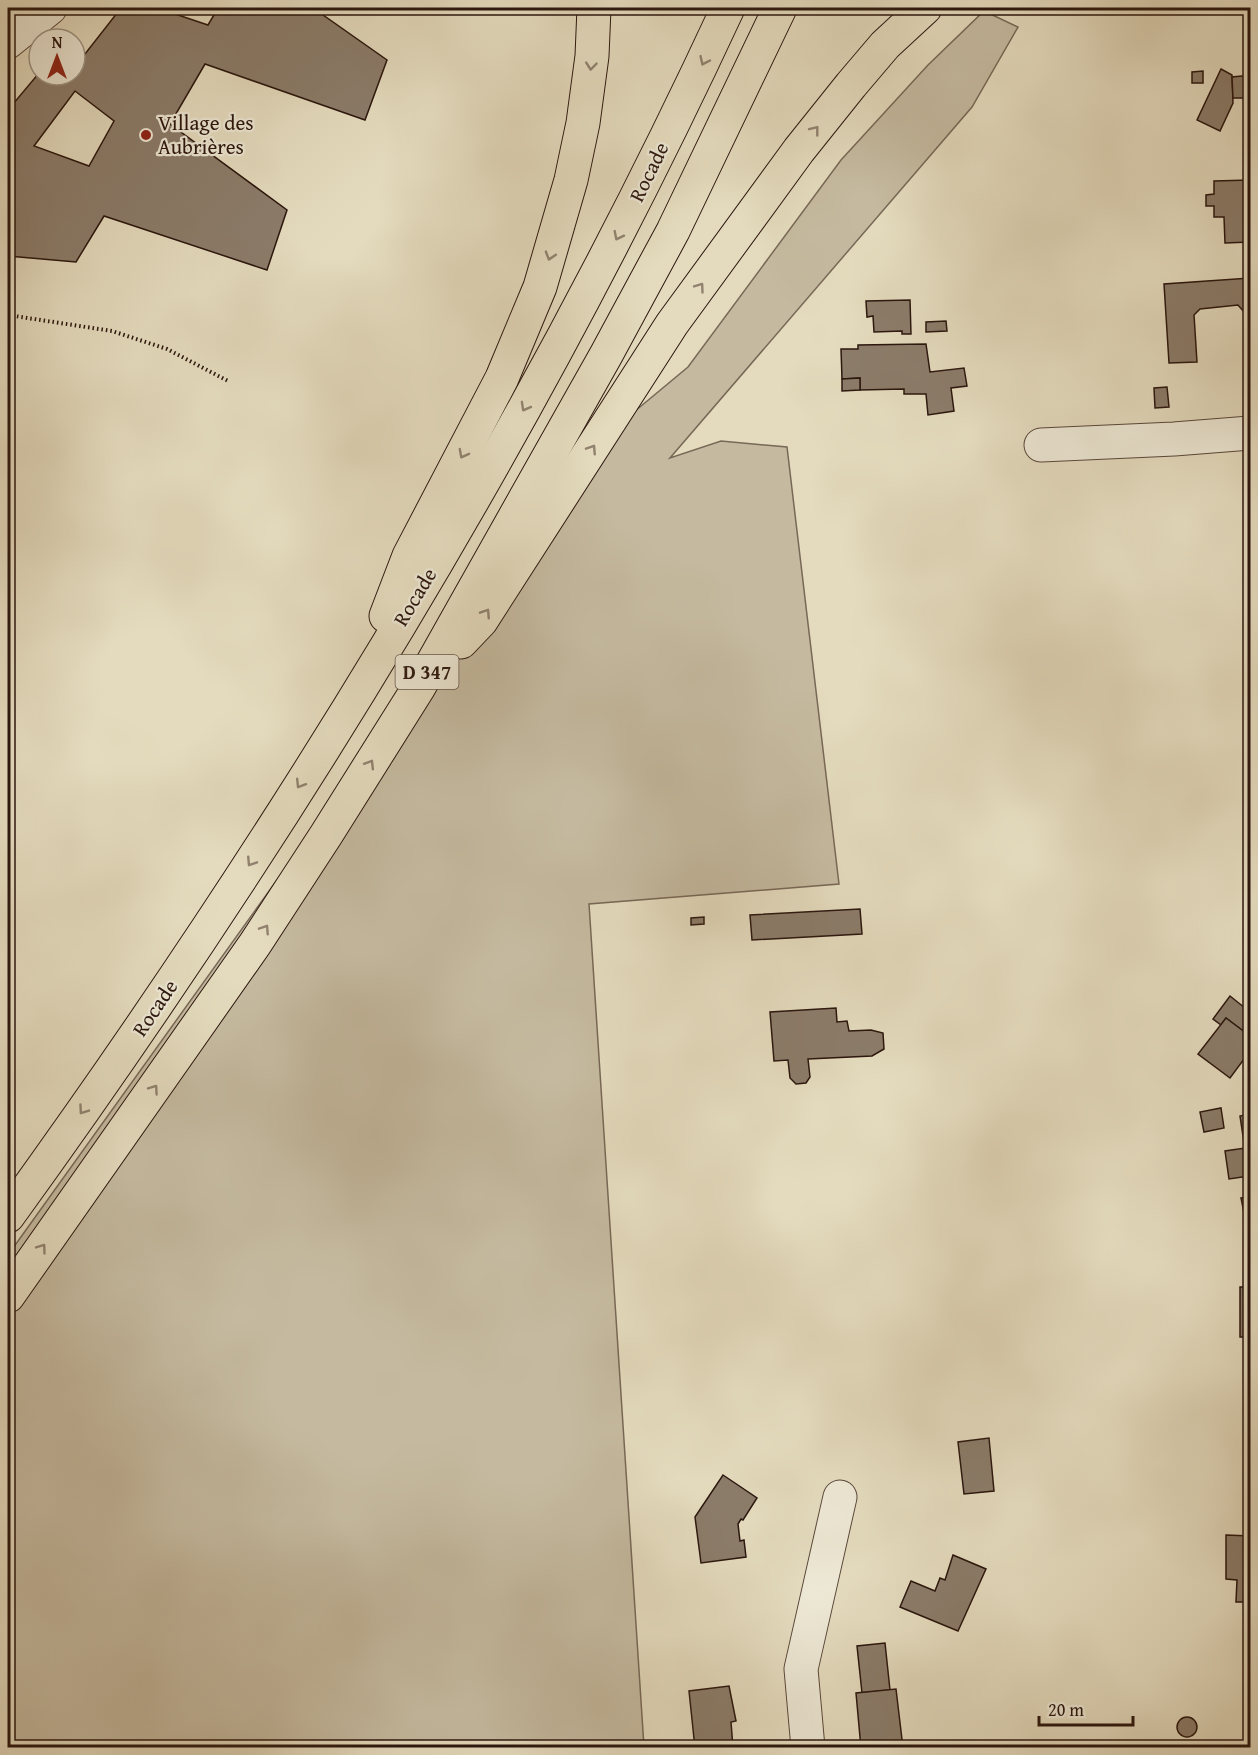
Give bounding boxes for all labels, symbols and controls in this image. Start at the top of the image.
north arrow [27,27,87,87]
text: N [52,30,63,54]
one-way arrow [699,54,711,65]
one-way arrow [585,61,598,70]
place label: Village des Aubrières [158,107,254,162]
one-way arrow [808,126,819,137]
marker: Village des Aubrières [139,128,153,142]
street label: Rocade [621,136,676,207]
one-way arrow [613,229,625,240]
one-way arrow [545,250,557,261]
one-way arrow [692,282,703,293]
one-way arrow [521,401,532,411]
one-way arrow [585,445,596,456]
one-way arrow [459,447,470,458]
street label: Rocade [385,562,444,632]
one-way arrow [479,609,491,619]
road number: D 347 [396,655,458,689]
one-way arrow [363,760,374,771]
one-way arrow [296,778,308,788]
one-way arrow [247,856,259,866]
one-way arrow [258,924,269,935]
street label: Rocade [124,973,185,1043]
one-way arrow [147,1085,158,1096]
one-way arrow [79,1103,90,1114]
one-way arrow [35,1244,46,1255]
scale bar [1039,1689,1134,1727]
text: 20 m [1048,1696,1084,1723]

